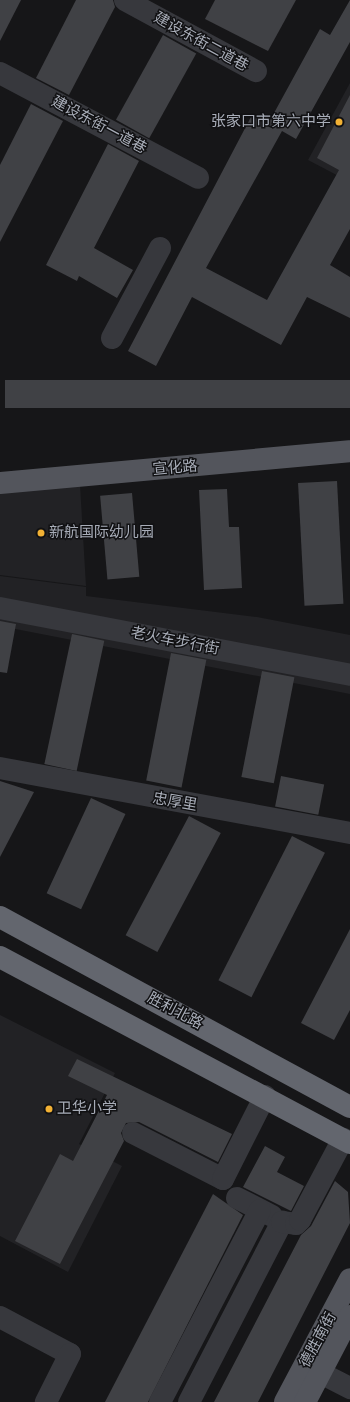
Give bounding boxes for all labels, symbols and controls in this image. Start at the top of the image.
street label: 建设东街二道巷 [151,9,251,75]
street label: 建设东街一道巷 [48,92,150,158]
place label: 张家口市第六中学 [211,113,331,131]
marker: 张家口市第六中学 [334,117,344,127]
street label: 宣化路 [152,457,198,479]
place label: 新航国际幼儿园 [49,524,154,542]
marker: 新航国际幼儿园 [36,528,46,538]
street label: 老火车步行街 [129,624,221,658]
street label: 忠厚里 [151,789,199,815]
street label: 胜利北路 [144,989,206,1033]
place label: 卫华小学 [57,1100,117,1118]
marker: 卫华小学 [44,1104,54,1114]
street label: 德胜南街 [296,1309,340,1371]

